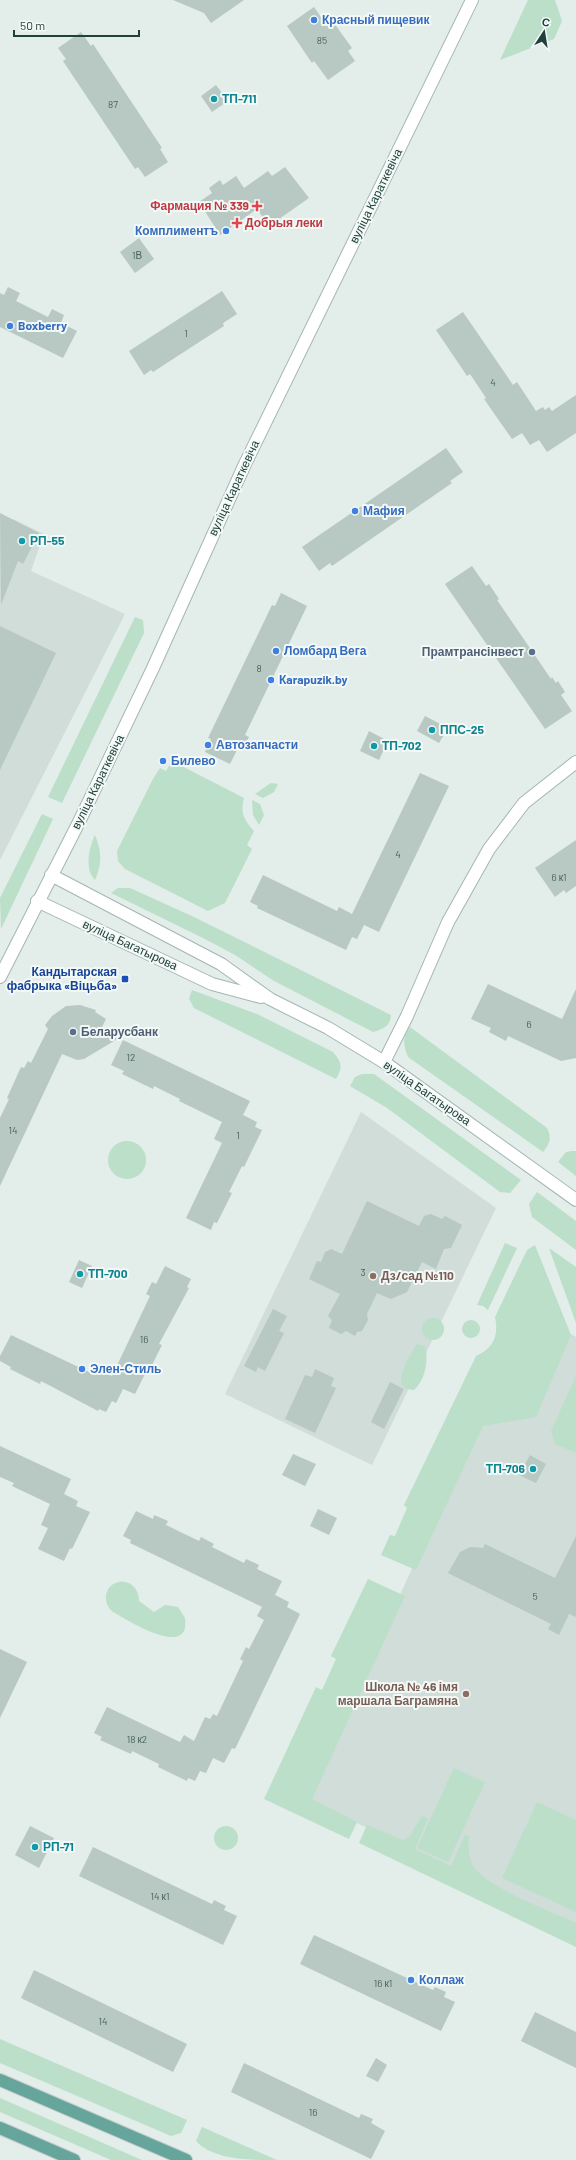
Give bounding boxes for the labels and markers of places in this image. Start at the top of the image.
place label: Красный пищевик [322,12,430,27]
marker: Красный пищевик [309,15,319,25]
place label: ТП-711 [222,91,257,105]
marker: ТП-711 [209,94,219,104]
place label: Фармация № 339 [150,198,249,213]
marker: Фармация № 339 [252,201,262,211]
place label: Добрыя леки [245,215,323,230]
marker: Добрыя леки [232,218,242,228]
place label: Комплиментъ [135,223,218,237]
marker: Комплиментъ [221,226,231,236]
place label: Boxberry [18,318,67,332]
marker: Boxberry [5,321,15,331]
place label: Мафия [363,503,405,518]
marker: Мафия [350,506,360,516]
place label: РП-55 [30,533,65,547]
marker: РП-55 [17,536,27,546]
place label: Ломбард Вега [284,643,367,658]
place label: Прамтрансінвест [422,644,524,659]
marker: Ломбард Вега [271,646,281,656]
marker: Прамтрансінвест [527,647,537,657]
place label: Кarapuzik.by [279,672,348,686]
marker: Кarapuzik.by [266,675,276,685]
place label: ППС-25 [440,722,485,736]
marker: ППС-25 [427,725,437,735]
place label: Автозапчасти [216,737,298,751]
place label: ТП-702 [382,738,422,752]
marker: Автозапчасти [203,740,213,750]
marker: ТП-702 [369,741,379,751]
place label: Билево [171,753,216,767]
marker: Билево [158,756,168,766]
place label: Кандытарская фабрыка «Віцьба» [7,964,117,993]
marker: Кандытарская фабрыка «Віцьба» [120,974,130,984]
place label: Беларусбанк [81,1024,159,1039]
marker: Беларусбанк [68,1027,78,1037]
place label: ТП-700 [88,1266,128,1280]
place label: Дз/сад №110 [381,1268,454,1283]
marker: ТП-700 [75,1269,85,1279]
marker: Дз/сад №110 [368,1271,378,1281]
place label: Элен-Стиль [90,1361,161,1375]
marker: Элен-Стиль [77,1364,87,1374]
place label: ТП-706 [486,1461,526,1475]
marker: ТП-706 [528,1464,538,1474]
place label: Школа № 46 імя маршала Баграмяна [338,1679,458,1708]
marker: Школа № 46 імя маршала Баграмяна [461,1689,471,1699]
place label: РП-71 [43,1839,74,1853]
marker: РП-71 [30,1842,40,1852]
place label: Коллаж [419,1972,464,1986]
marker: Коллаж [406,1975,416,1985]

